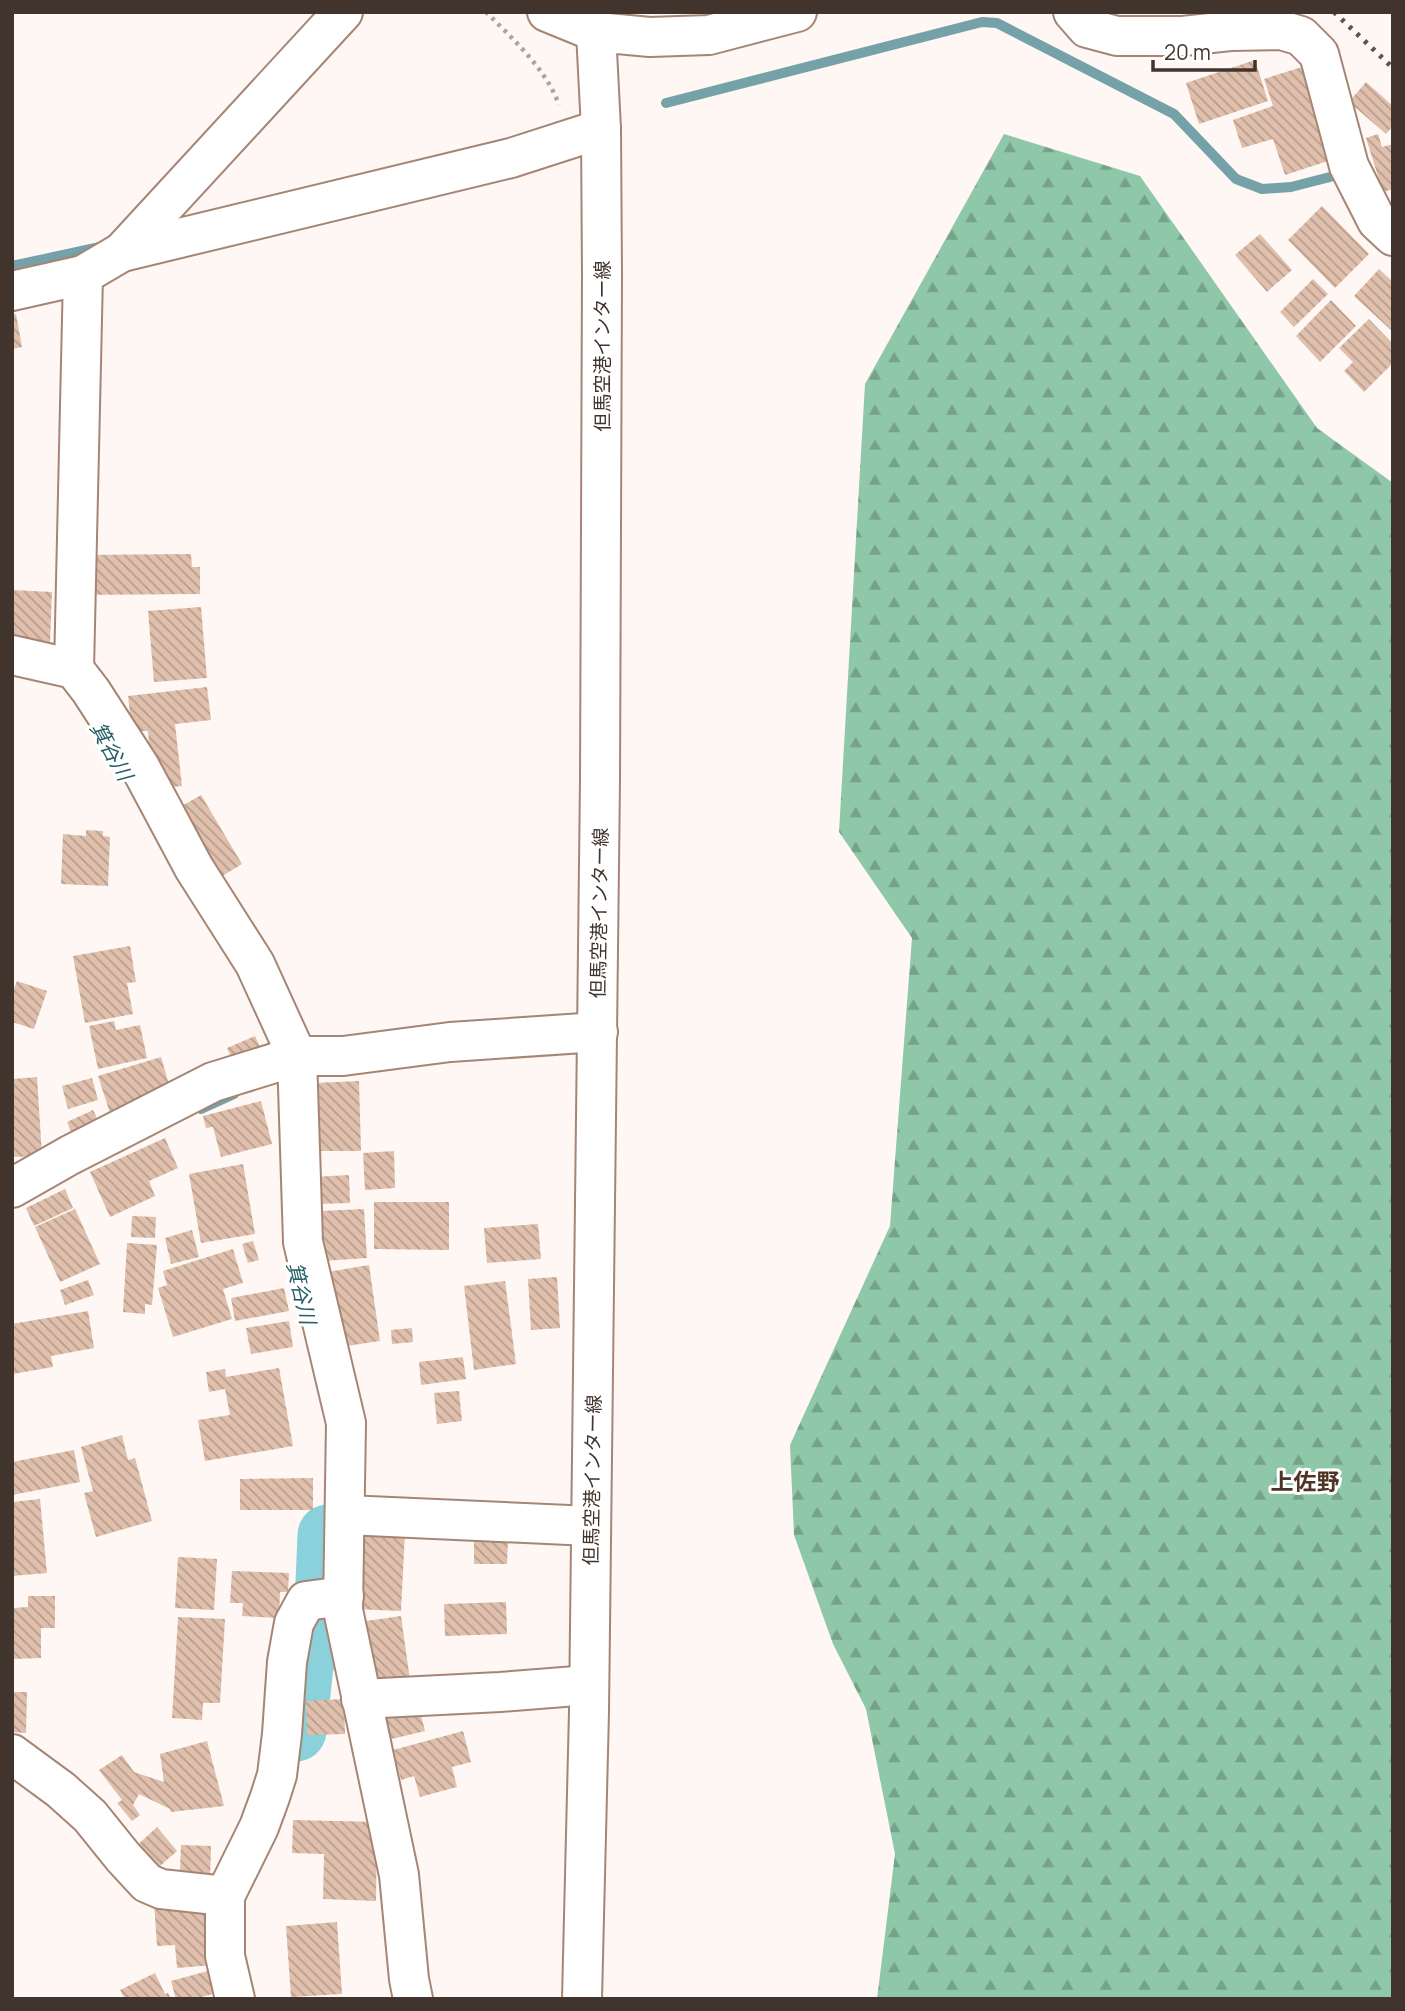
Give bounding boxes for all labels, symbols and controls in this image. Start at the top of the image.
scale bar [1153,28,1254,72]
text: 20 m [1164,38,1211,66]
street label: 但馬空港インター線 [589,260,615,432]
water label: 箕谷川 [84,717,140,787]
street label: 但馬空港インター線 [585,827,613,999]
water label: 箕谷川 [281,1259,323,1329]
street label: 但馬空港インター線 [578,1394,606,1566]
district label: 上佐野 [1271,1465,1340,1497]

